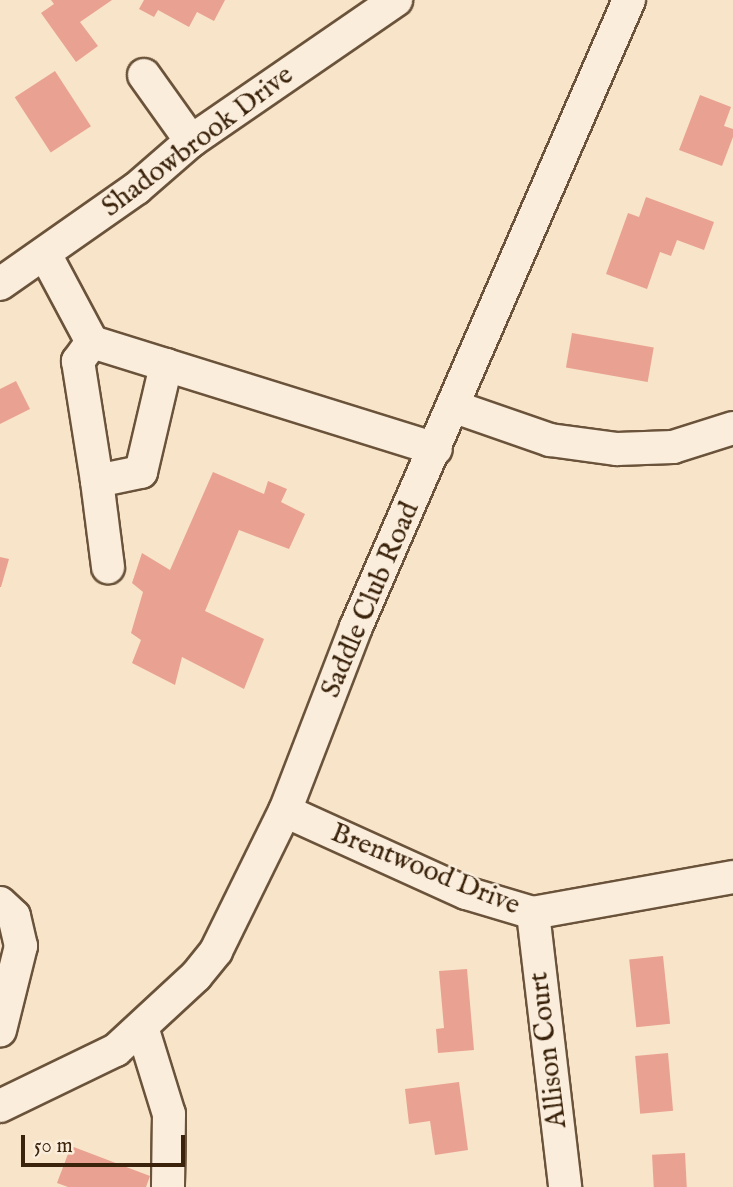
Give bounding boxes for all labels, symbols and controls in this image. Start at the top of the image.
street label: Shadowbrook Drive [96,59,300,225]
street label: Saddle Club Road [315,497,427,703]
street label: Brentwood Drive [326,817,524,923]
street label: Allison Court [523,970,575,1130]
scale bar [24,1120,189,1164]
text: 50 m [34,1133,73,1160]

